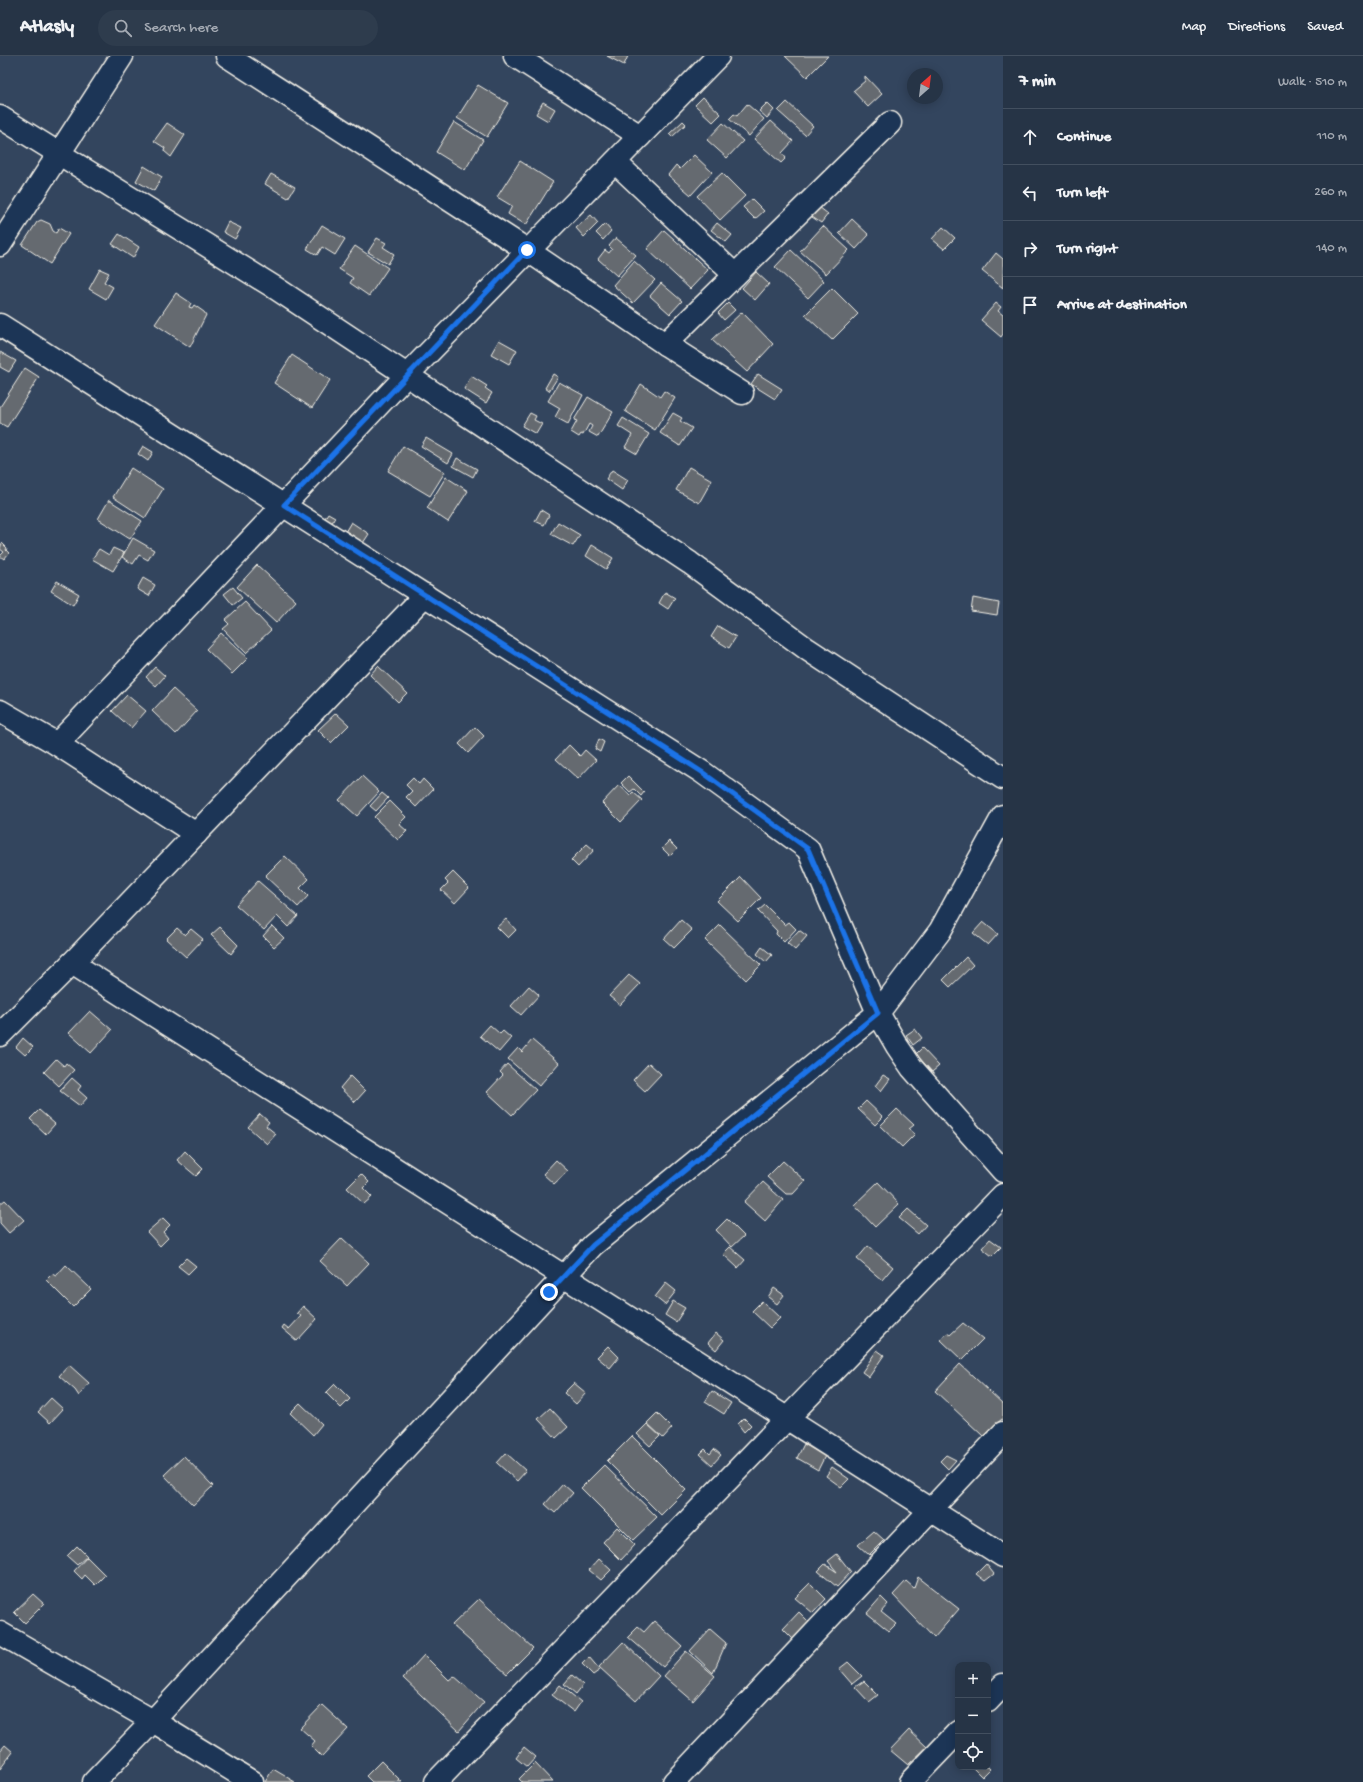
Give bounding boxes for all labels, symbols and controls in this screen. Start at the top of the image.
search box [98,10,378,46]
text: Atlasly [20,16,74,39]
icon: search [112,17,134,39]
text: Search here [144,19,218,37]
text: Map [1182,19,1206,36]
text: Directions [1228,19,1285,36]
text: Saved [1307,19,1343,36]
north arrow [907,68,943,104]
text: 7 min [1019,72,1056,92]
text: Walk · 510 m [1278,75,1347,90]
icon: ahead [1019,126,1041,148]
text: Continue [1057,128,1111,146]
text: 110 m [1317,129,1347,144]
icon: left [1019,182,1041,204]
text: Turn left [1057,184,1108,202]
text: 260 m [1314,185,1347,200]
icon: right [1019,238,1041,260]
text: Turn right [1057,240,1117,258]
route start [518,241,536,259]
text: 140 m [1316,241,1347,256]
icon: arrive [1019,294,1041,316]
text: Arrive at destination [1057,296,1187,314]
route end [540,1283,558,1301]
map controls [955,1662,991,1770]
button: + [955,1662,991,1698]
button: − [955,1698,991,1734]
button: locate [955,1734,991,1770]

